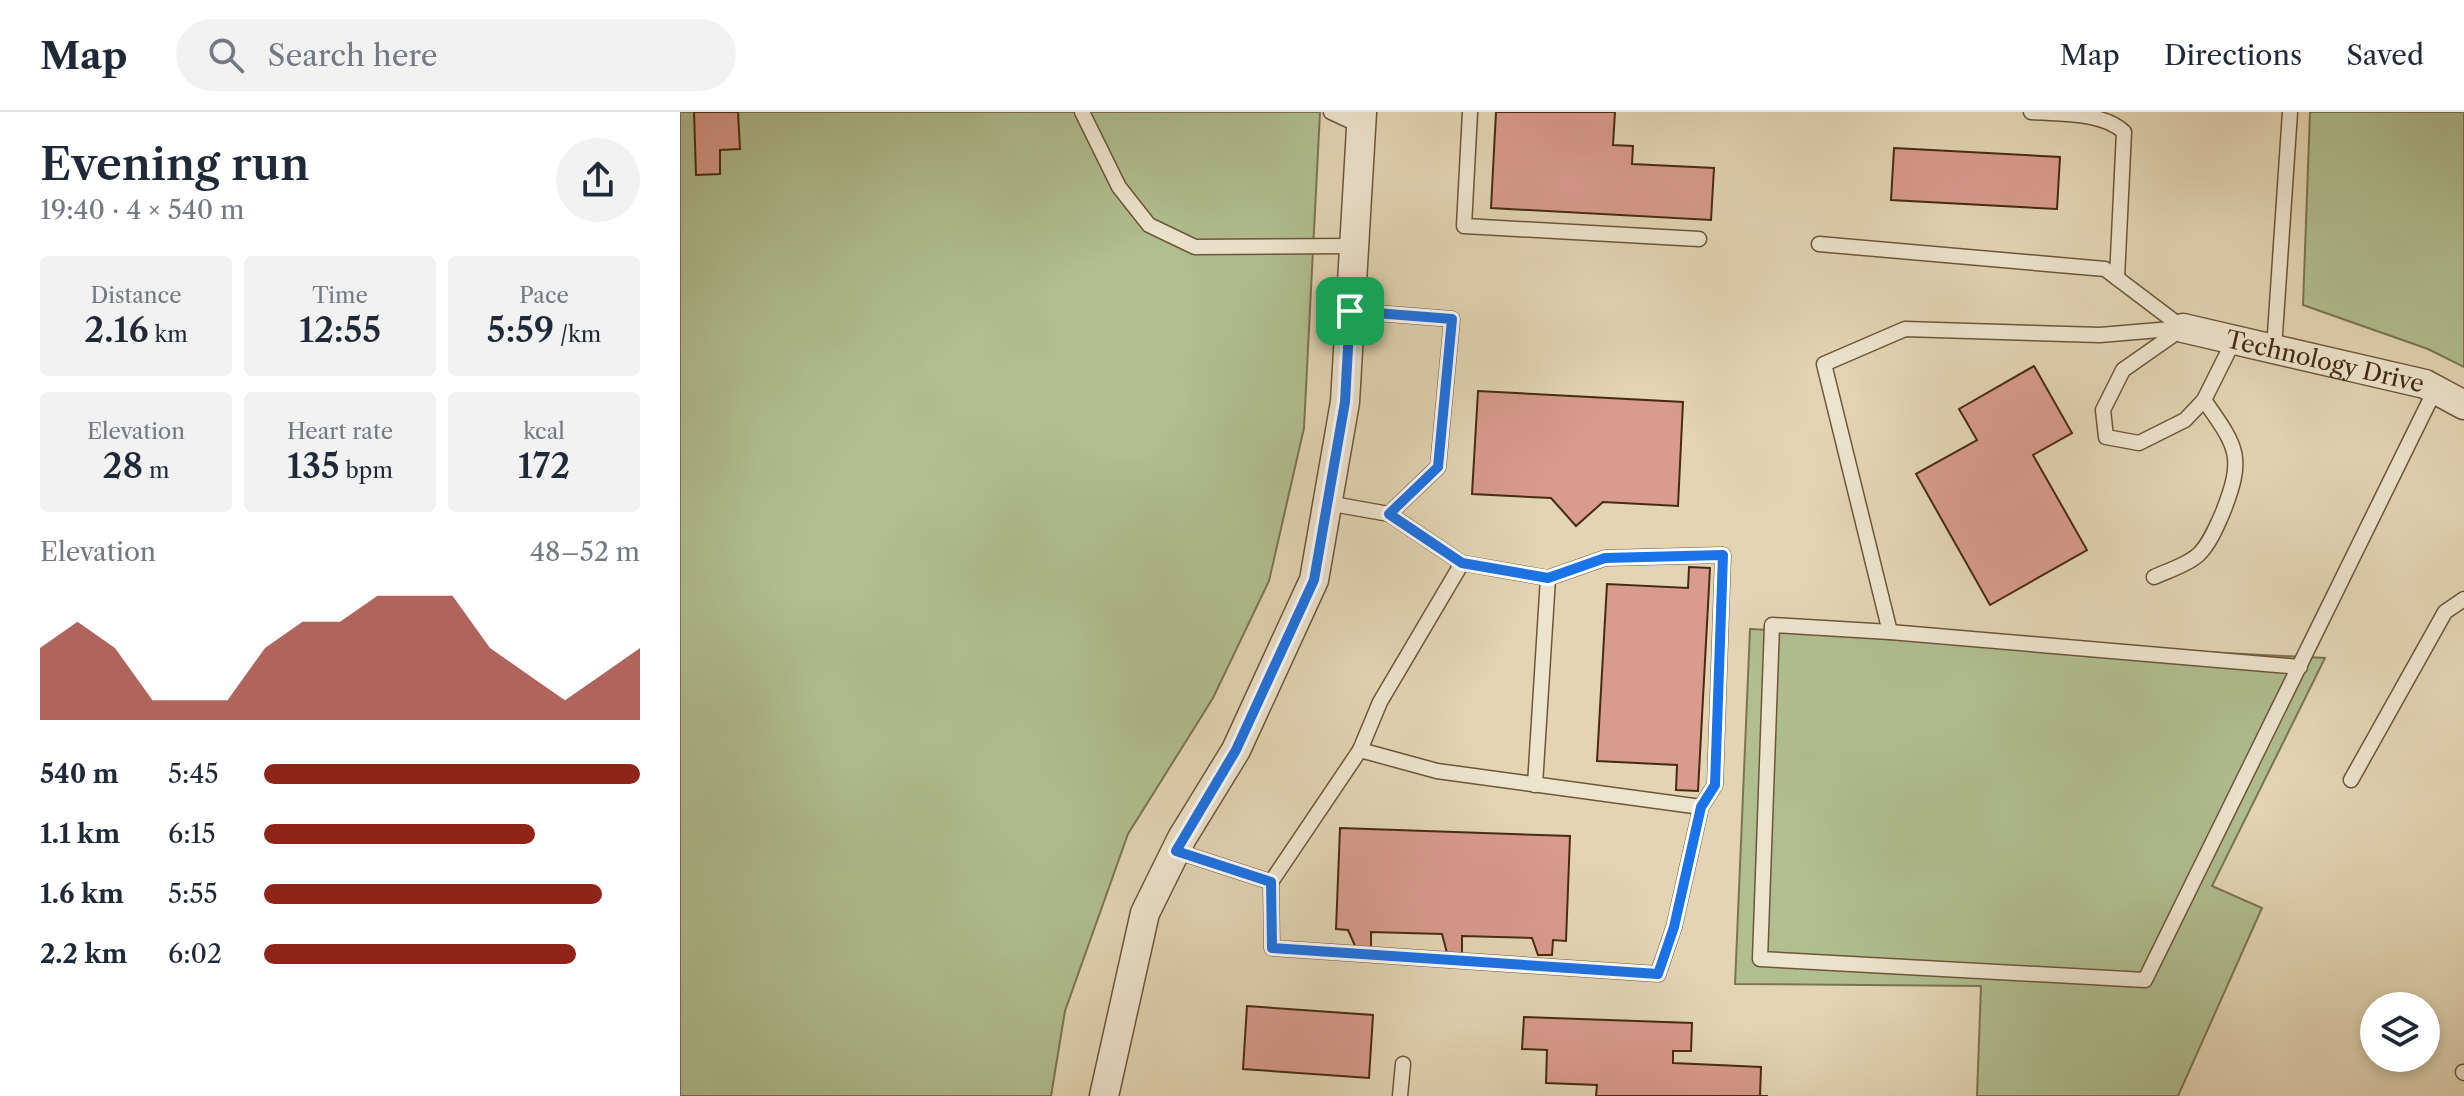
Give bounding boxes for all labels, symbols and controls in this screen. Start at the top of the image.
search box [176,19,736,91]
text: Map [40,32,128,79]
icon: search [204,33,248,77]
text: Search here [268,37,438,74]
text: Map [2060,38,2120,72]
text: Directions [2164,38,2302,72]
text: Saved [2346,38,2424,72]
text: Evening run [40,137,310,191]
button: share [556,138,640,222]
text: 19:40 · 4 × 540 m [40,194,244,226]
pin [1316,277,1384,345]
text: Distance [90,282,182,309]
text: Time [312,282,368,309]
text: Pace [519,282,569,309]
icon: arrive [1328,289,1372,333]
text: 2.16 [84,309,149,351]
text: 12:55 [299,309,381,351]
text: 5:59 [487,309,554,351]
text: km [149,321,188,348]
text: /km [554,321,601,348]
street label: Technology Drive [2223,324,2427,398]
text: Elevation [87,418,185,445]
text: Heart rate [287,418,393,445]
text: kcal [523,418,565,445]
text: 28 [103,445,143,487]
text: 135 [287,445,340,487]
text: 172 [518,445,570,487]
text: m [143,457,169,484]
text: bpm [340,457,393,484]
text: Elevation [40,536,156,568]
text: 48–52 m [530,536,640,568]
text: 540 m [40,758,119,790]
text: 5:45 [168,758,219,790]
text: 1.1 km [40,818,120,850]
text: 6:15 [168,818,216,850]
text: 1.6 km [40,878,124,910]
text: 5:55 [168,878,218,910]
text: 2.2 km [40,938,127,970]
text: 6:02 [168,938,222,970]
map controls [2360,992,2440,1072]
button: layers [2360,992,2440,1072]

